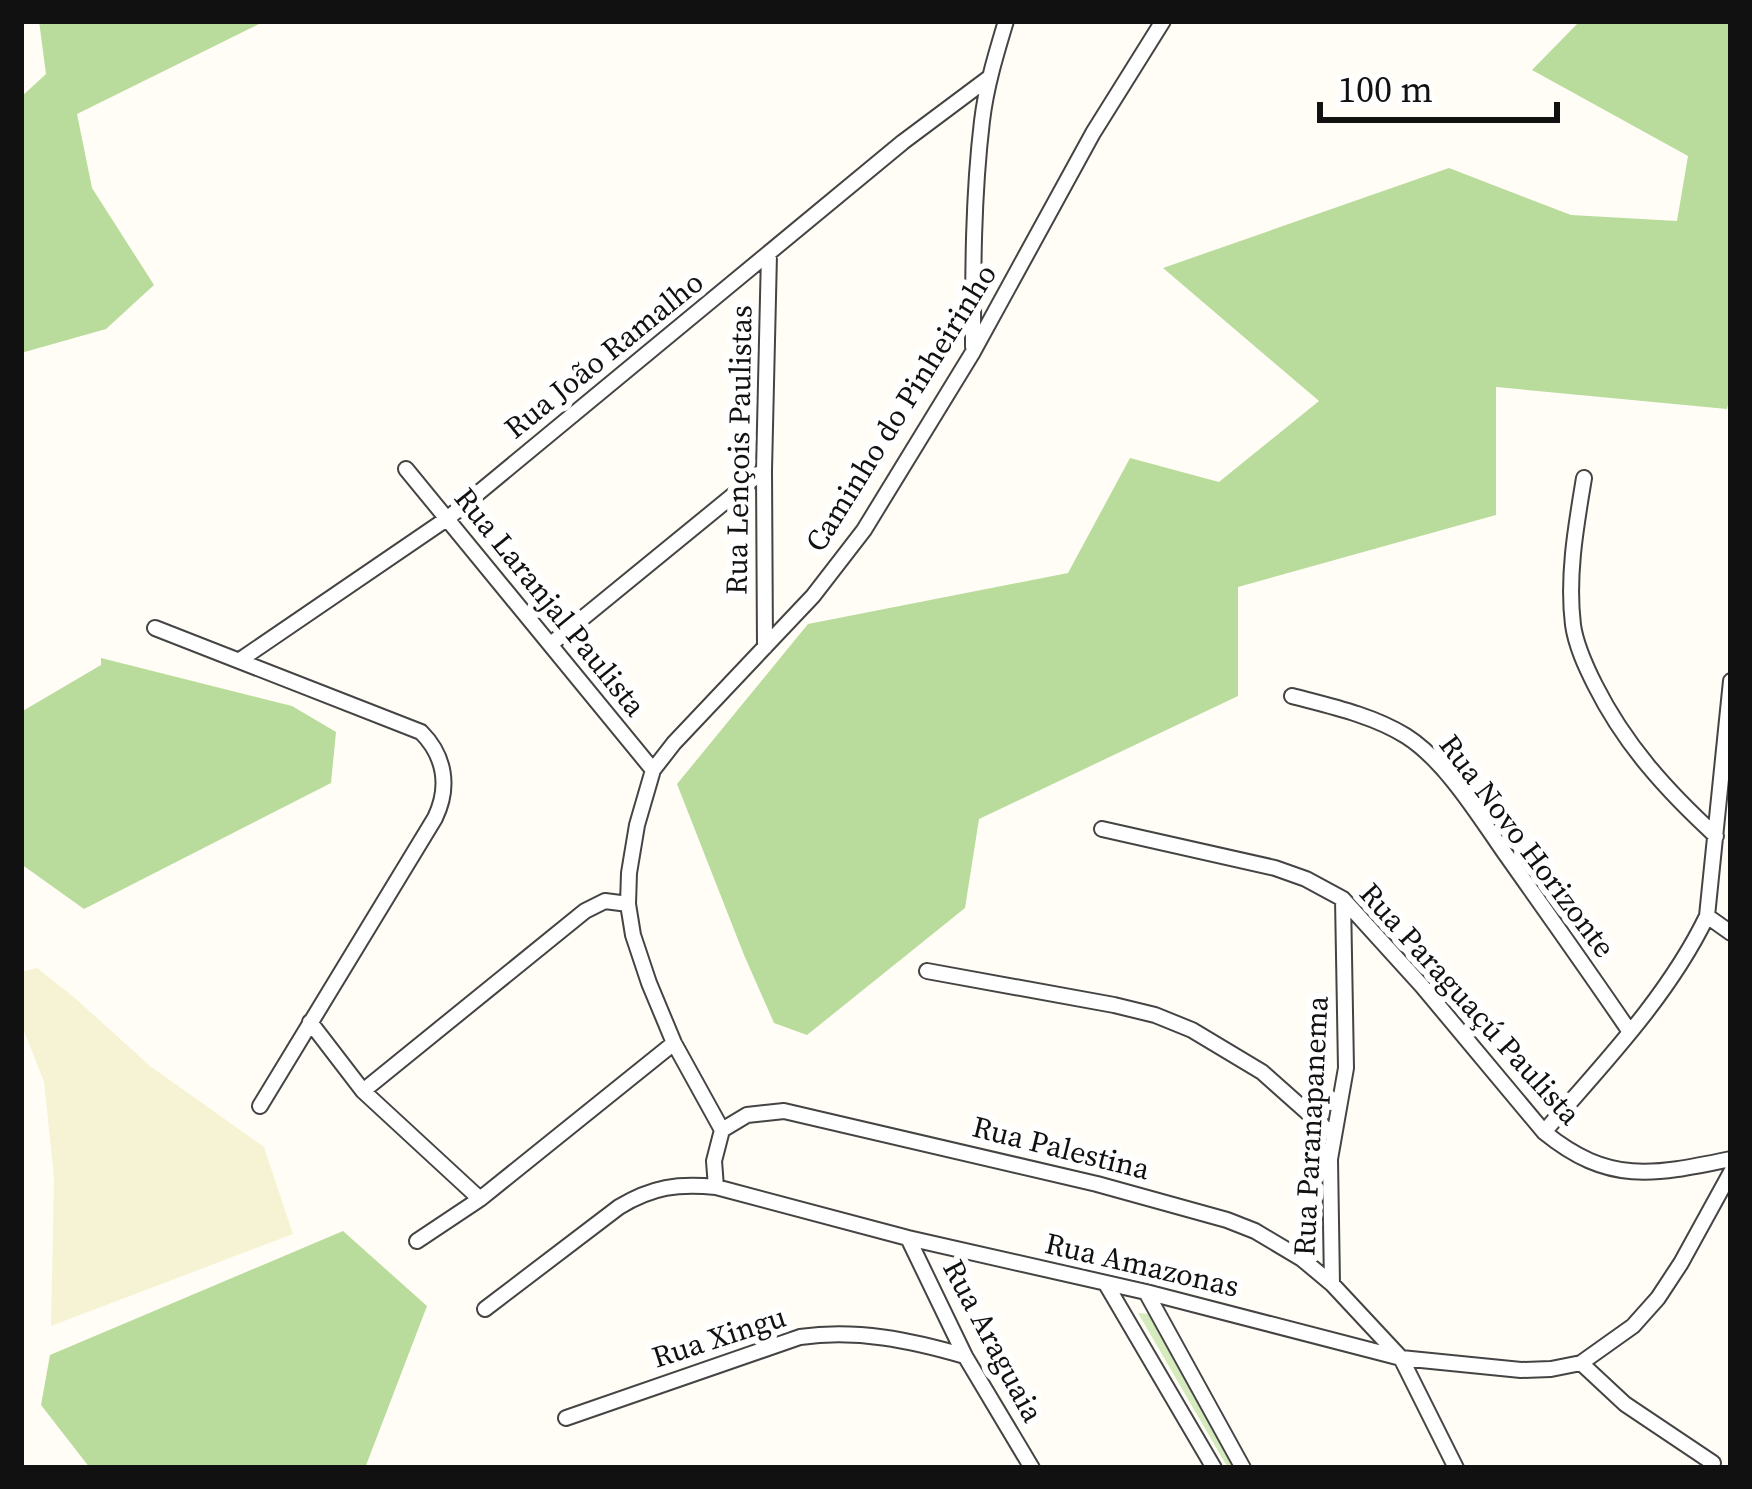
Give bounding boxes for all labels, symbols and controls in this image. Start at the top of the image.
scale bar [1320,48,1557,122]
text: 100 m [1338,65,1433,114]
street label: Caminho do Pinheirinho [795,256,1006,559]
street label: Rua João Ramalho [496,262,712,448]
street label: Rua Lençois Paulistas [715,305,762,595]
street label: Rua Laranjal Paulista [445,479,656,725]
street label: Rua Novo Horizonte [1430,726,1625,966]
street label: Rua Paraguaçú Paulista [1350,874,1591,1134]
street label: Rua Paranapanema [1283,994,1338,1257]
street label: Rua Palestina [968,1106,1155,1190]
street label: Rua Amazonas [1041,1222,1243,1307]
street label: Rua Araguaia [933,1252,1054,1430]
street label: Rua Xingu [647,1296,791,1377]

